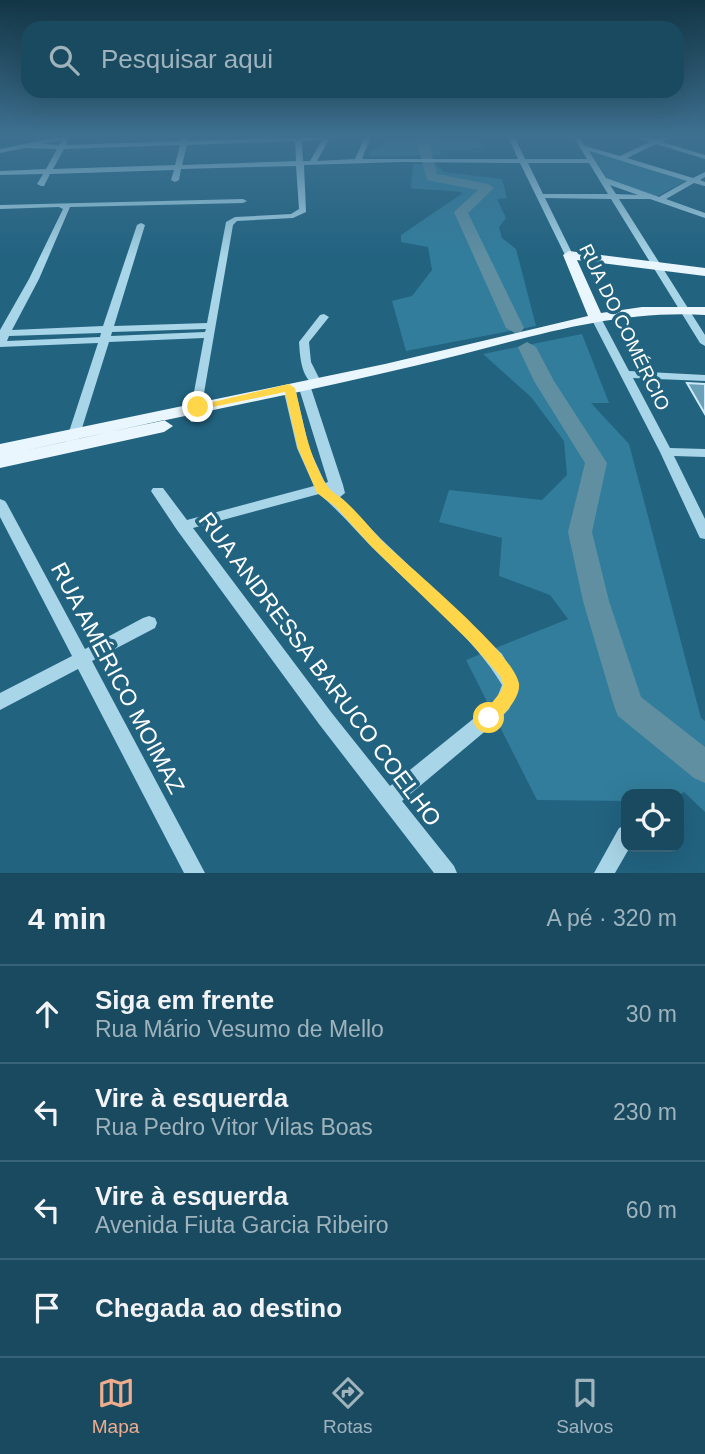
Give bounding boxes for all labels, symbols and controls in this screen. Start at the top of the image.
search box [21,21,684,98]
icon: search [45,41,83,79]
text: Pesquisar aqui [101,44,273,74]
street label: RUA DO COMÉRCIO [575,241,674,414]
route end [182,391,213,422]
street label: RUA ANDRESSA BARUCO COELHO [193,507,447,831]
street label: RUA AMÉRICO MOIMAZ [46,558,190,798]
route start [473,702,504,733]
map controls [621,789,684,852]
button: locate [621,789,684,852]
text: 4 min [28,902,106,935]
text: A pé · 320 m [547,905,677,931]
text: Siga em frente [95,985,274,1015]
icon: ahead [28,995,66,1033]
text: 30 m [626,1001,677,1027]
text: Rua Mário Vesumo de Mello [95,1016,384,1042]
text: Vire à esquerda [95,1083,288,1113]
icon: left [28,1093,66,1131]
text: 230 m [613,1099,677,1125]
text: Rua Pedro Vitor Vilas Boas [95,1114,373,1140]
text: Vire à esquerda [95,1181,288,1211]
icon: left [28,1191,66,1229]
text: 60 m [626,1197,677,1223]
text: Avenida Fiuta Garcia Ribeiro [95,1212,389,1238]
icon: arrive [28,1289,66,1327]
text: Chegada ao destino [95,1293,342,1323]
tab: Mapa [92,1374,139,1438]
tab: Rotas [323,1374,373,1438]
tab: Salvos [556,1374,613,1438]

